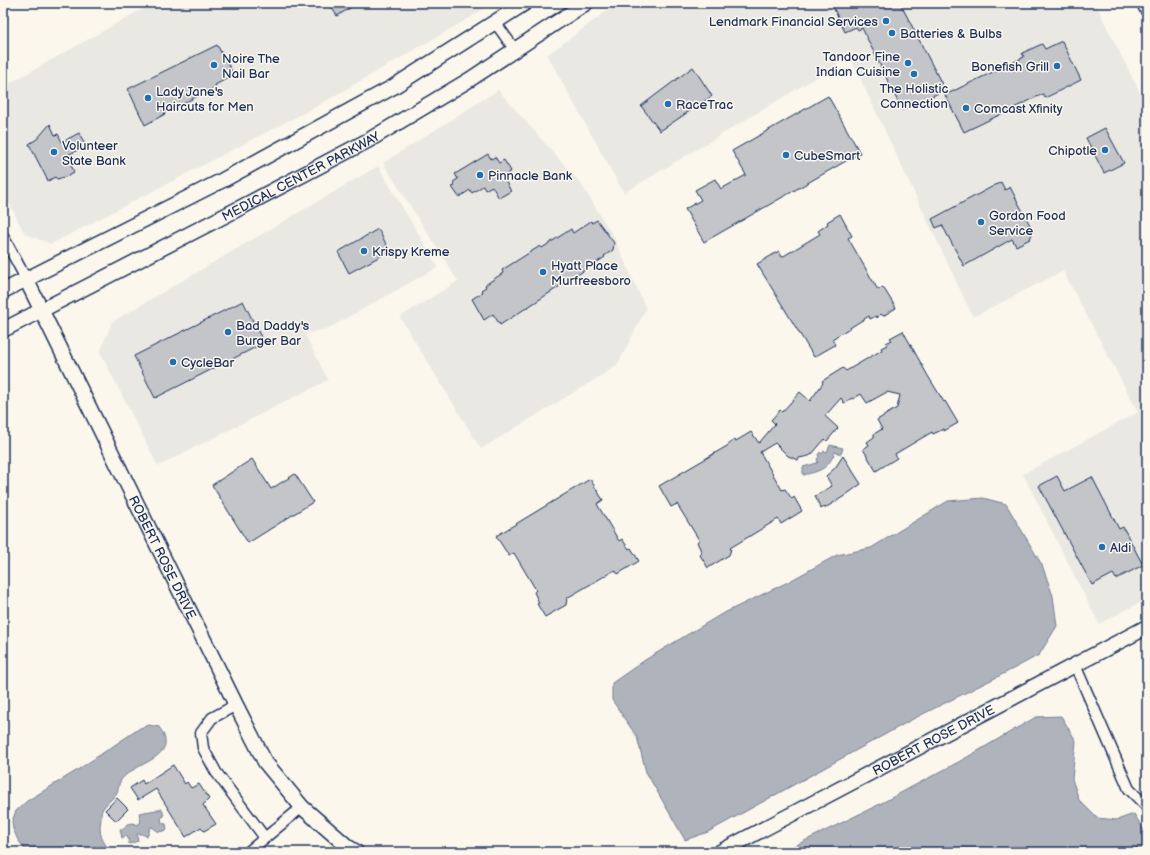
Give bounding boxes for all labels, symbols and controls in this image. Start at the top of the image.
place label: Lendmark Financial Services [709,14,879,30]
marker: Lendmark Financial Services [881,16,891,26]
place label: Batteries & Bulbs [900,26,1002,42]
marker: Batteries & Bulbs [887,28,897,38]
place label: Tandoor Fine Indian Cuisine [816,49,900,80]
place label: Noire The Nail Bar [222,51,280,82]
marker: Tandoor Fine Indian Cuisine [903,58,913,68]
place label: Bonefish Grill [971,59,1049,75]
marker: Noire The Nail Bar [209,60,219,70]
marker: Bonefish Grill [1052,61,1062,71]
marker: The Holistic Connection [909,69,919,79]
place label: The Holistic Connection [879,81,949,112]
place label: Lady Jane's Haircuts for Men [156,84,254,115]
marker: Lady Jane's Haircuts for Men [143,93,153,103]
place label: RaceTrac [676,97,733,113]
marker: RaceTrac [663,99,673,109]
place label: Comcast Xfinity [974,101,1063,117]
marker: Comcast Xfinity [961,103,971,113]
street label: MEDICAL CENTER PARKWAY [219,128,383,225]
place label: Volunteer State Bank [62,138,126,169]
place label: Chipotle [1048,143,1097,159]
marker: Chipotle [1100,145,1110,155]
marker: Volunteer State Bank [49,147,59,157]
place label: CubeSmart [794,148,860,164]
marker: CubeSmart [781,150,791,160]
place label: Pinnacle Bank [488,168,573,184]
marker: Pinnacle Bank [475,170,485,180]
place label: Gordon Food Service [989,208,1066,239]
marker: Gordon Food Service [976,217,986,227]
place label: Krispy Kreme [372,244,450,260]
marker: Krispy Kreme [359,246,369,256]
place label: Hyatt Place Murfreesboro [551,258,631,289]
marker: Hyatt Place Murfreesboro [538,267,548,277]
place label: Bad Daddy's Burger Bar [236,318,310,349]
marker: Bad Daddy's Burger Bar [223,327,233,337]
place label: CycleBar [181,355,234,371]
marker: CycleBar [168,357,178,367]
street label: ROBERT ROSE DRIVE [125,493,200,622]
place label: Aldi [1110,540,1131,556]
marker: Aldi [1097,542,1107,552]
street label: ROBERT ROSE DRIVE [870,702,998,779]

